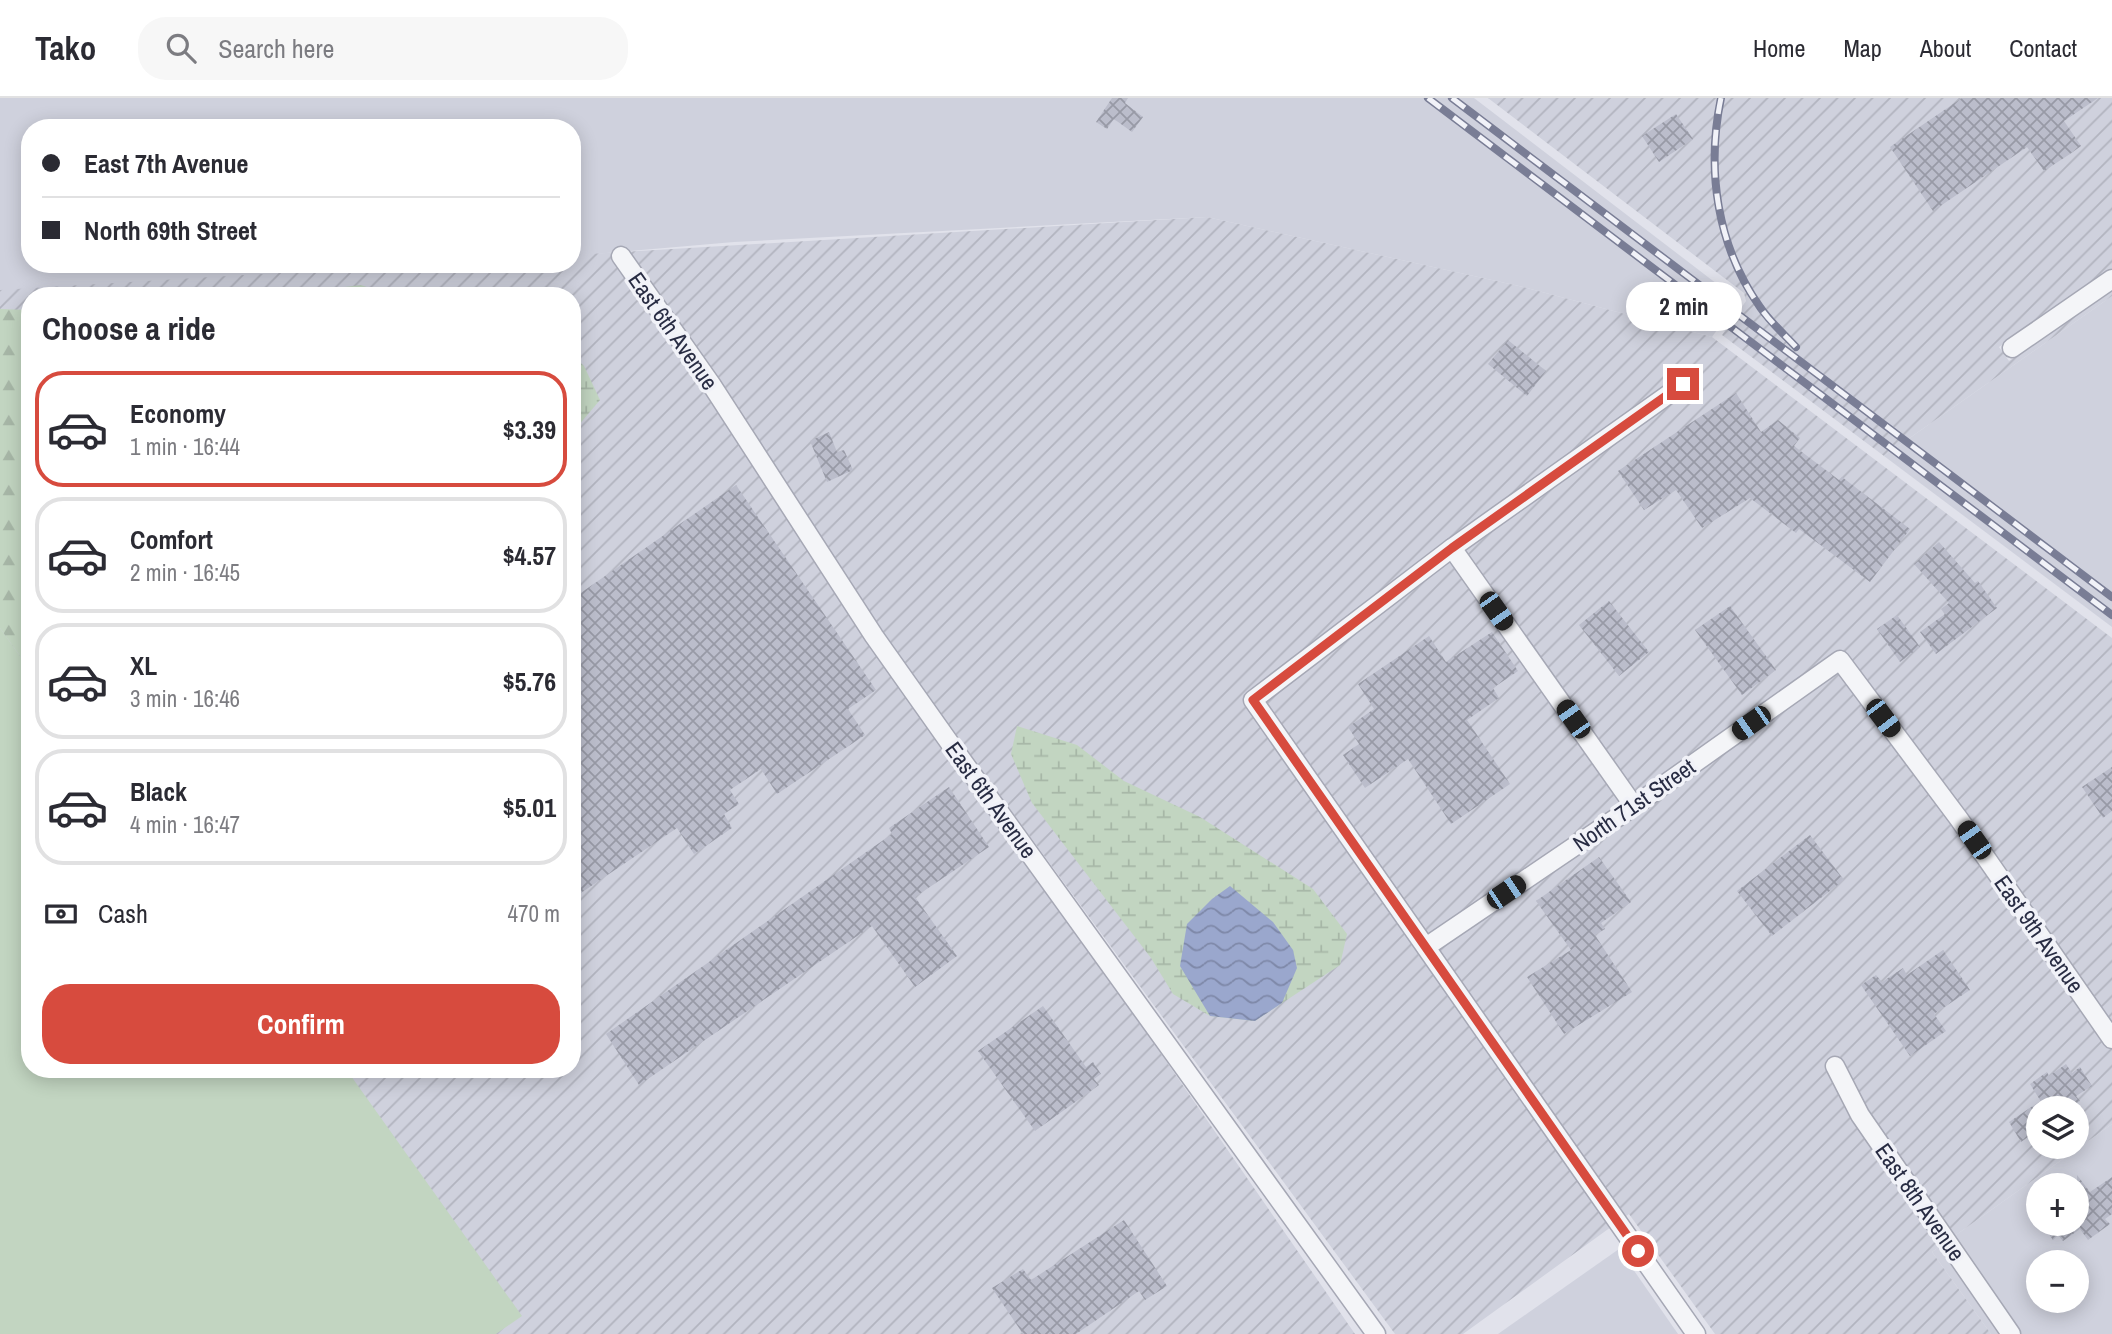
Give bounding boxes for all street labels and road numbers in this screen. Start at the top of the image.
street label: East 6th Avenue [621,266,725,396]
street label: East 6th Avenue [939,735,1044,864]
street label: North 71st Street [1566,751,1701,858]
street label: East 9th Avenue [1987,869,2091,999]
street label: East 8th Avenue [1868,1137,1972,1267]

